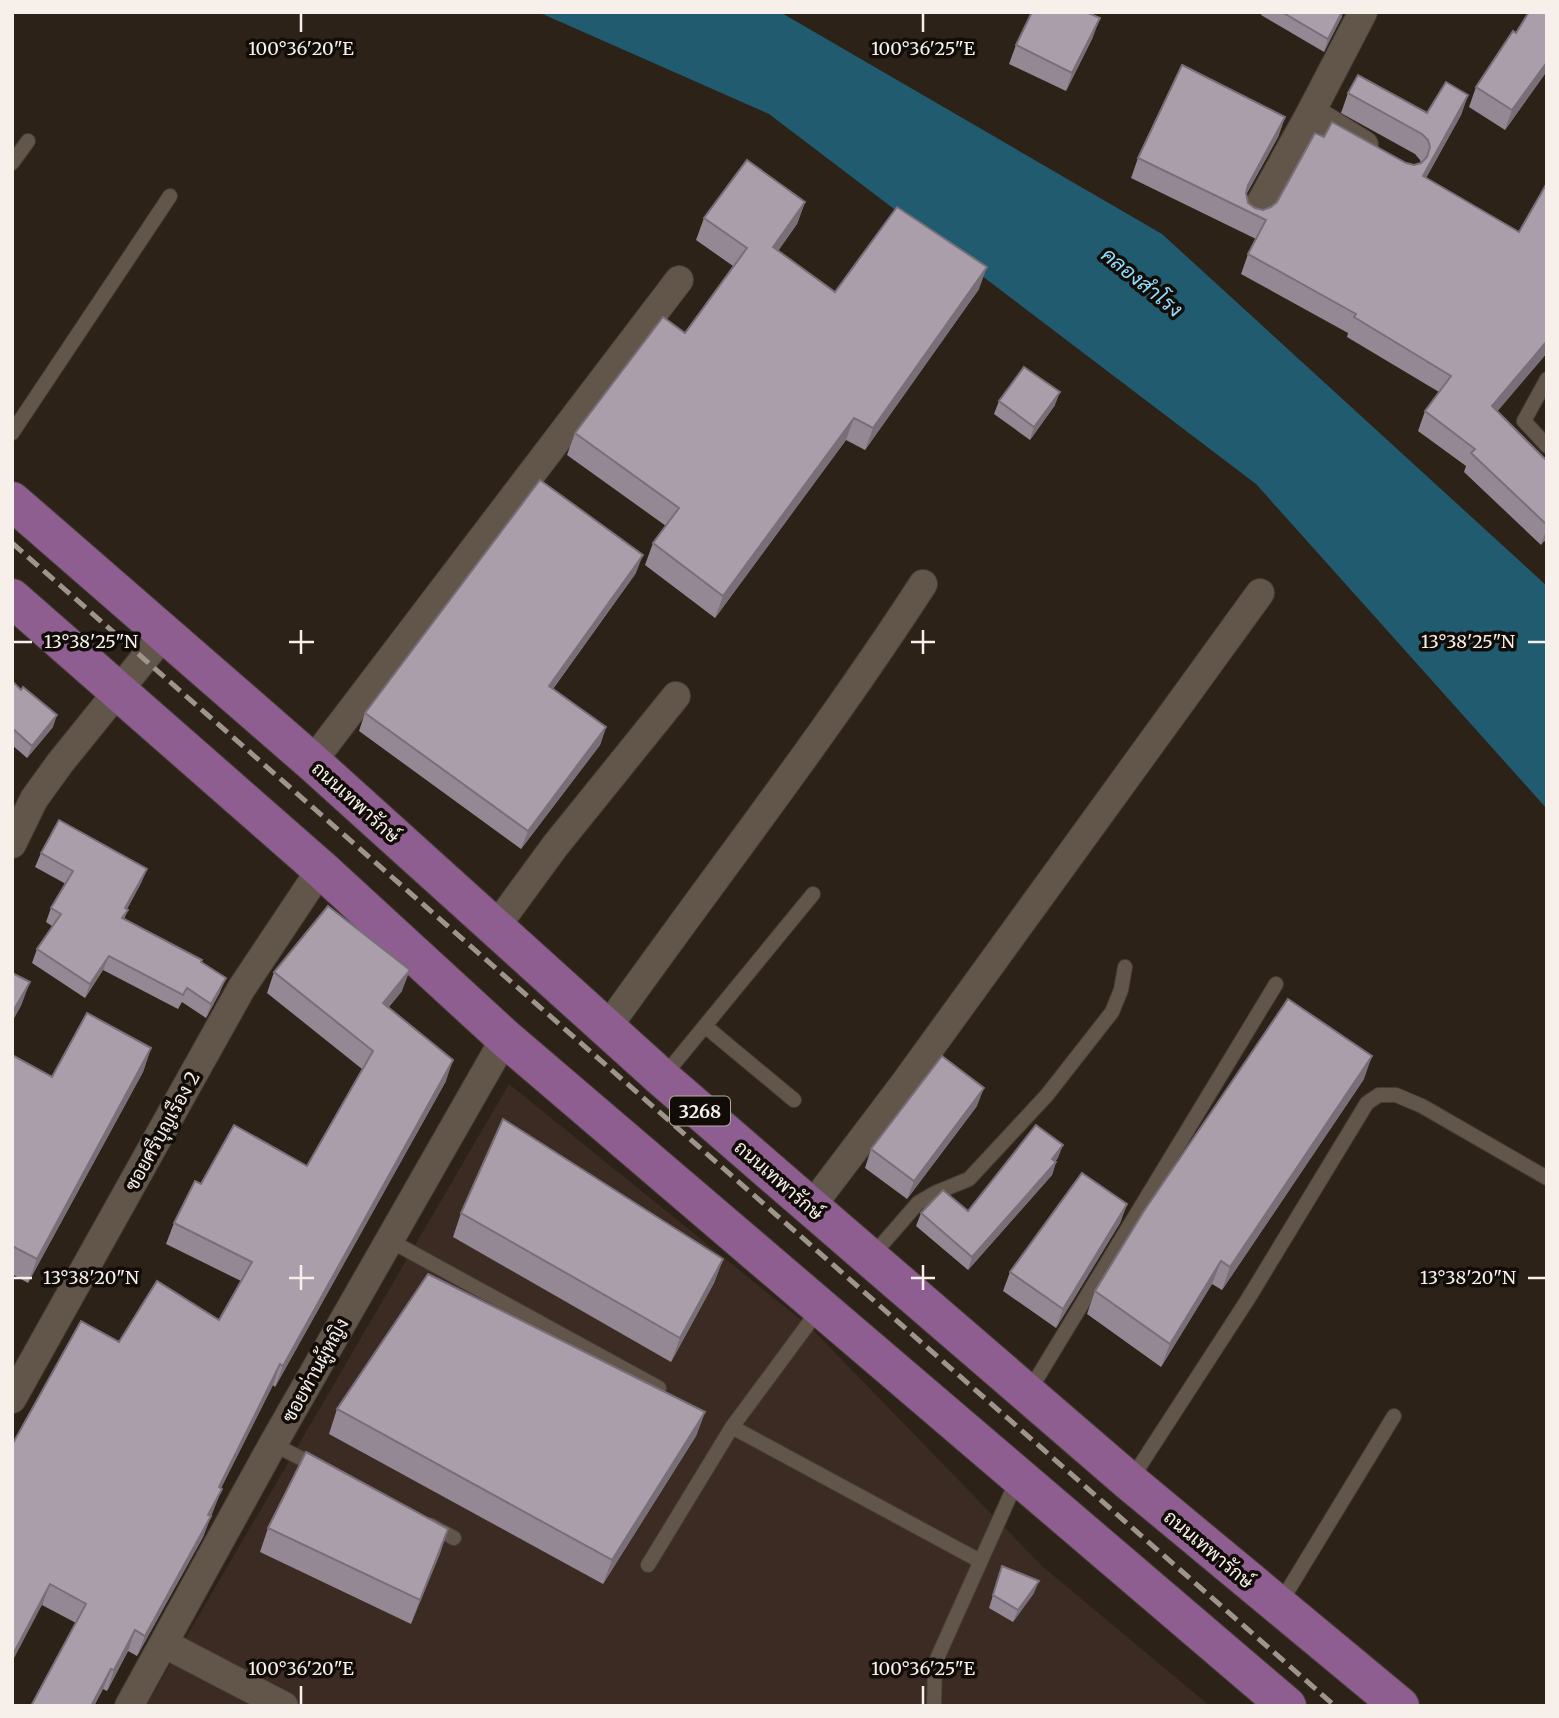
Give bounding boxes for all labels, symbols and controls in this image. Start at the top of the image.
text: 100°36'20"E [248,37,354,60]
text: 100°36'25"E [871,37,975,60]
water label: คลองสำโรง [1096,241,1188,323]
text: 13°38'25"N [44,630,138,653]
text: 13°38'25"N [1421,630,1515,653]
street label: ถนนเทพารักษ์ [307,756,406,848]
street label: ซอยศรีบุญเรือง 2 [119,1067,206,1195]
road number: 3268 [670,1096,730,1126]
street label: ถนนเทพารักษ์ [730,1135,829,1226]
text: 13°38'20"N [43,1266,139,1289]
text: 13°38'20"N [1420,1266,1516,1289]
street label: ซอยท่านผู้หญิง [276,1314,355,1427]
street label: ถนนเทพารักษ์ [1159,1505,1260,1594]
text: 100°36'20"E [248,1657,354,1680]
text: 100°36'25"E [871,1657,975,1680]

